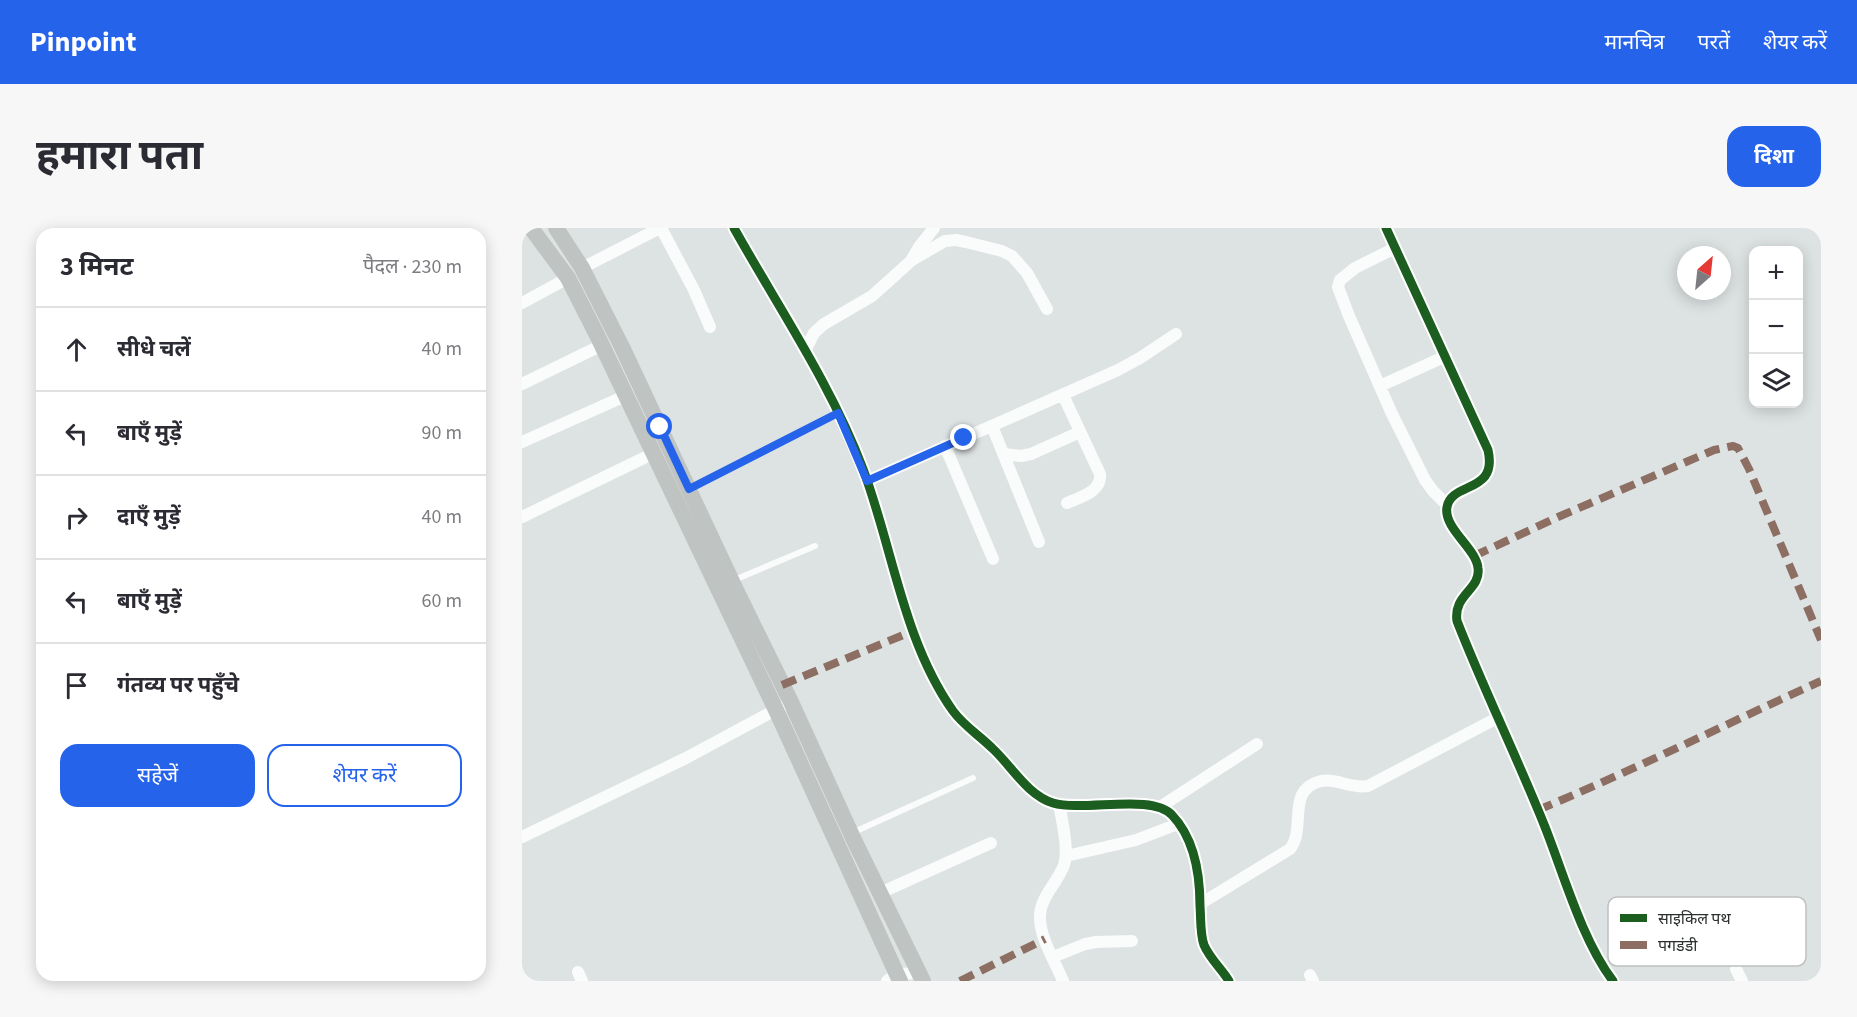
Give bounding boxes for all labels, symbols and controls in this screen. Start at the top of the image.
text: Pinpoint [30,22,137,62]
text: मानचित्र [1605,27,1665,57]
text: परतें [1698,27,1730,57]
text: शेयर करें [1763,27,1827,57]
text: हमारा पता [36,126,203,186]
button: दिशा [1727,126,1821,187]
north arrow [1677,246,1731,300]
map controls [1749,246,1803,408]
button: + [1749,246,1803,300]
text: 3 मिनट [60,248,134,285]
text: पैदल · 230 m [363,253,462,281]
button: − [1749,300,1803,354]
icon: ahead [60,333,93,366]
text: सीधे चलें [117,333,191,365]
text: 40 m [422,335,462,363]
button: layers [1749,354,1803,408]
route start [646,413,672,439]
icon: left [60,417,93,450]
text: बाएँ मुड़ें [117,417,182,449]
text: 90 m [422,419,462,447]
route end [950,424,976,450]
icon: right [60,501,93,534]
text: दाएँ मुड़ें [117,501,180,533]
text: 40 m [422,503,462,531]
icon: left [60,585,93,618]
text: बाएँ मुड़ें [117,585,182,617]
text: 60 m [422,587,462,615]
icon: arrive [60,669,93,702]
text: गंतव्य पर पहुँचे [117,669,239,701]
button: सहेजें [60,744,255,807]
button: शेयर करें [267,744,462,807]
legend [1608,897,1806,966]
text: साइकिल पथ [1658,908,1731,930]
text: पगडंडी [1658,935,1698,957]

